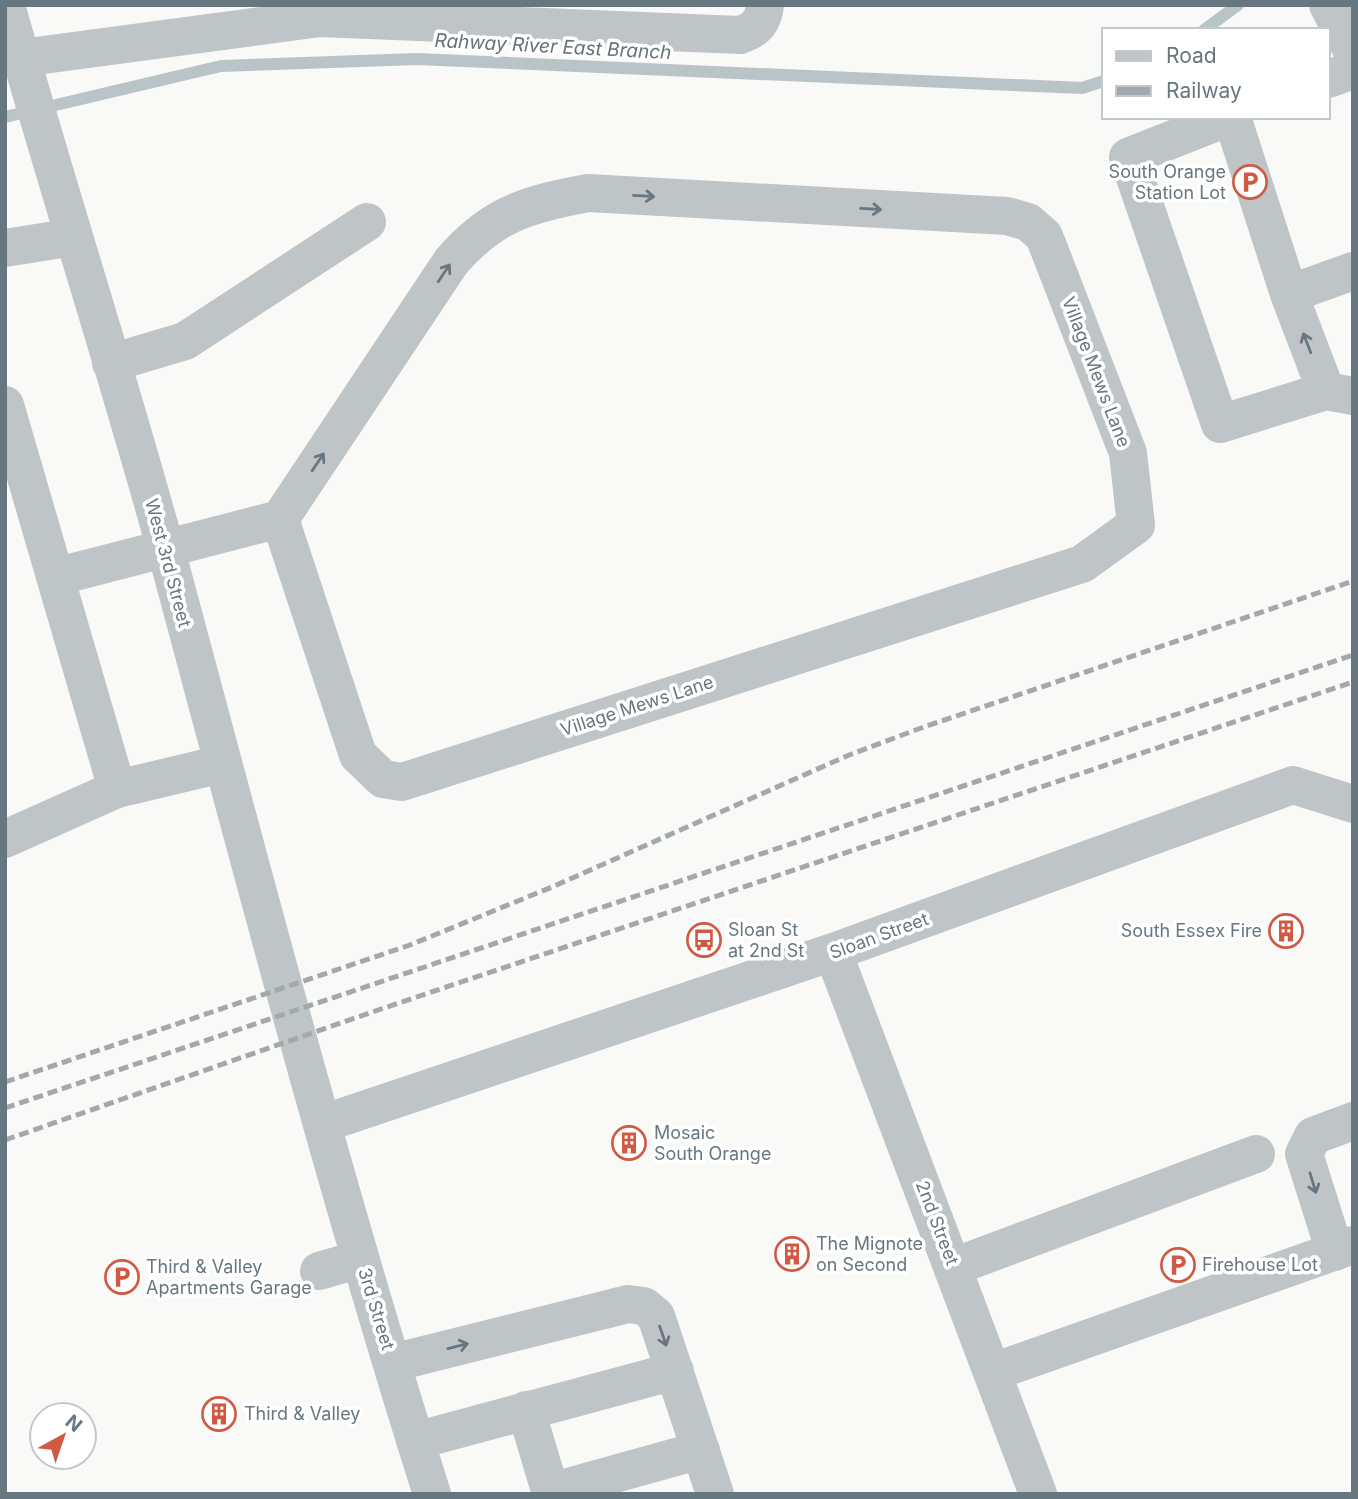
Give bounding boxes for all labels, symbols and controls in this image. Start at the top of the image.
legend [1102,28,1330,119]
water label: Rahway River East Branch [434,29,672,64]
text: Road [1166,43,1217,68]
text: Railway [1166,78,1242,103]
place label: South Orange Station Lot [1109,161,1226,203]
parking icon: South Orange Station Lot [1231,163,1269,201]
one-way arrow [633,190,656,203]
one-way arrow [860,203,882,216]
one-way arrow [437,264,451,283]
street label: Village Mews Lane [1058,294,1135,450]
one-way arrow [1300,332,1313,354]
one-way arrow [311,453,325,472]
street label: West 3rd Street [141,496,196,630]
street label: Village Mews Lane [558,671,716,740]
street label: Sloan Street [827,908,931,963]
building icon: South Essex Fire [1267,912,1305,950]
place label: Sloan St at 2nd St [728,919,804,961]
place label: South Essex Fire [1121,920,1262,941]
bus stop icon: Sloan St at 2nd St [685,921,723,959]
place label: Mosaic South Orange [654,1122,771,1164]
building icon: Mosaic South Orange [610,1124,648,1162]
one-way arrow [1308,1171,1321,1193]
street label: 2nd Street [912,1178,963,1268]
place label: The Mignote on Second [816,1233,923,1275]
building icon: The Mignote on Second [773,1235,811,1273]
parking icon: Firehouse Lot [1159,1246,1197,1284]
place label: Firehouse Lot [1202,1254,1318,1275]
place label: Third & Valley Apartments Garage [146,1256,312,1298]
parking icon: Third & Valley Apartments Garage [103,1258,141,1296]
street label: 3rd Street [354,1265,399,1352]
one-way arrow [657,1325,670,1347]
one-way arrow [446,1339,469,1352]
building icon: Third & Valley [200,1395,238,1433]
north arrow [28,1401,98,1471]
place label: Third & Valley [244,1403,360,1424]
text: N [61,1410,87,1437]

